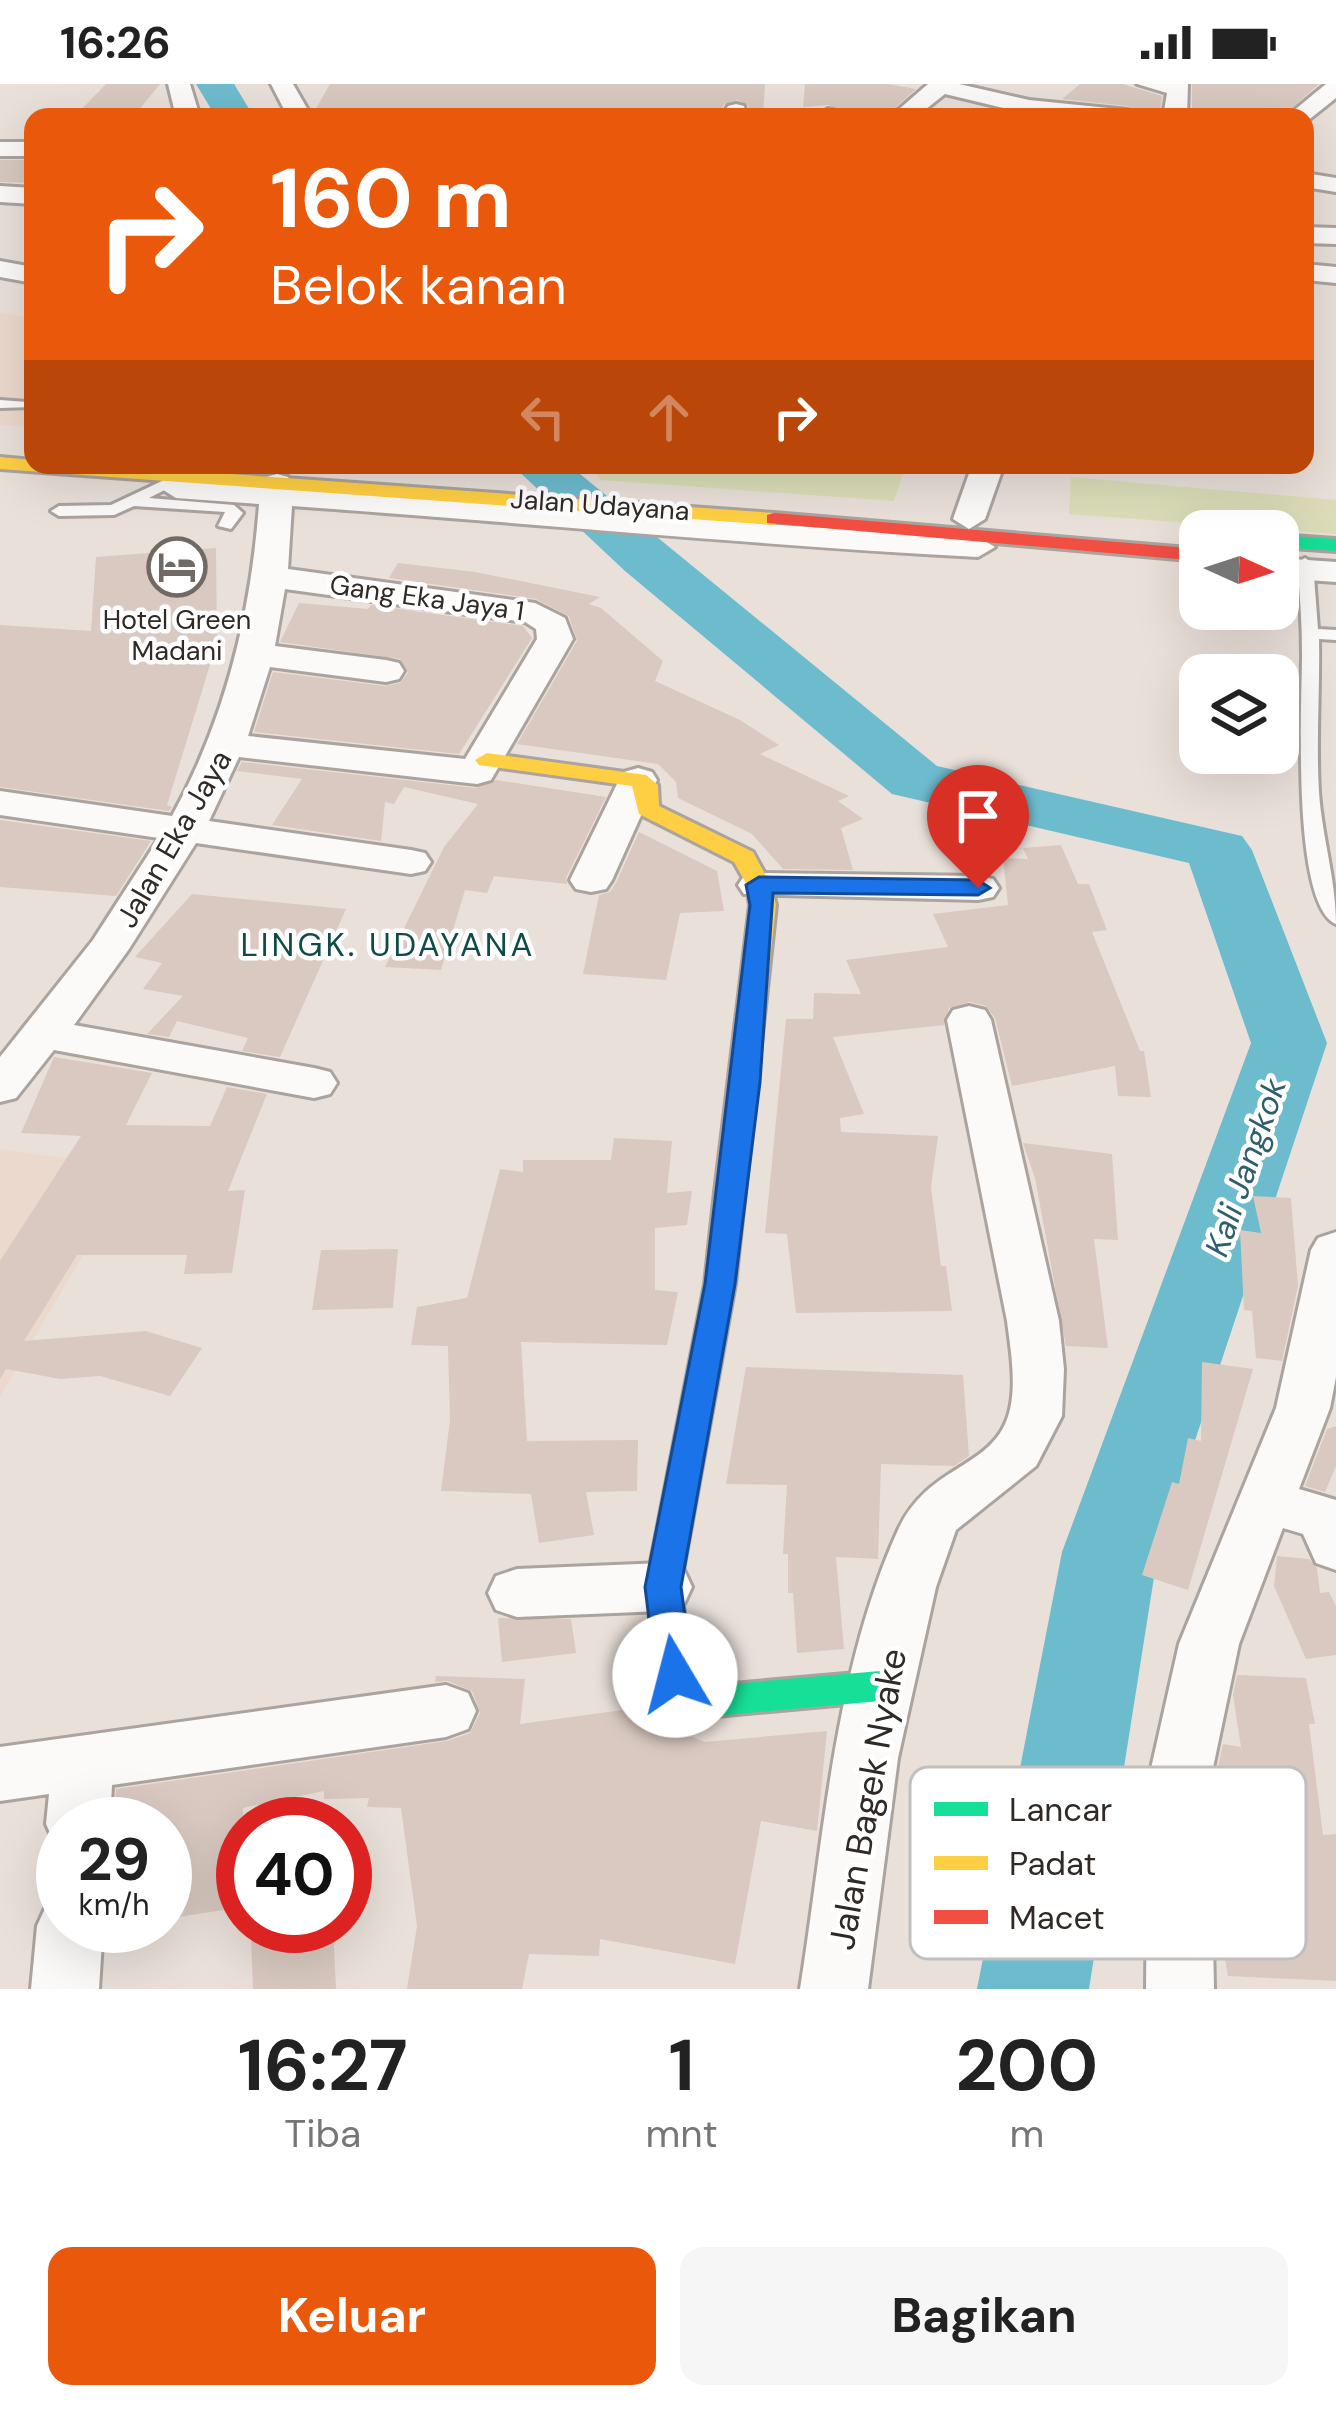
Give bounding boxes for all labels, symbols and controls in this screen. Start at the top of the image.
text: 16:26 [60,13,171,72]
text: 160 m [270,144,512,253]
icon: right [72,156,228,312]
text: Belok kanan [270,250,567,321]
icon: left [510,384,576,450]
icon: ahead [636,384,702,450]
icon: right [762,384,828,450]
street label: Jalan Udayana [509,481,691,528]
north arrow [1179,510,1299,630]
map controls [1179,510,1299,774]
hotel icon: Hotel Green Madani [146,536,208,598]
street label: Gang Eka Jaya 1 [328,567,526,628]
place label: Hotel Green Madani [103,602,251,668]
button: layers [1179,654,1299,774]
street label: Jalan Eka Jaya [107,743,240,935]
pin [927,765,1029,888]
icon: arrive [945,783,1011,849]
district label: LINGK. UDAYANA [240,923,536,966]
water label: Kali Jangkok [1195,1072,1296,1262]
position arrow [612,1612,738,1738]
street label: Jalan Bagek Nyake [818,1645,917,1953]
legend [910,1767,1306,1959]
text: Lancar [1009,1788,1112,1831]
speed limit sign: 40 [216,1797,372,1953]
text: 29 [78,1820,150,1899]
text: Padat [1009,1842,1096,1885]
text: km/h [79,1885,149,1924]
text: Macet [1009,1896,1105,1939]
text: 16:27 [238,2019,408,2112]
text: 1 [669,2019,695,2112]
text: 200 [956,2019,1098,2112]
text: Tiba [284,2108,361,2159]
text: mnt [645,2108,718,2159]
text: m [1010,2108,1044,2159]
button: Keluar [48,2247,656,2385]
button: Bagikan [680,2247,1288,2385]

